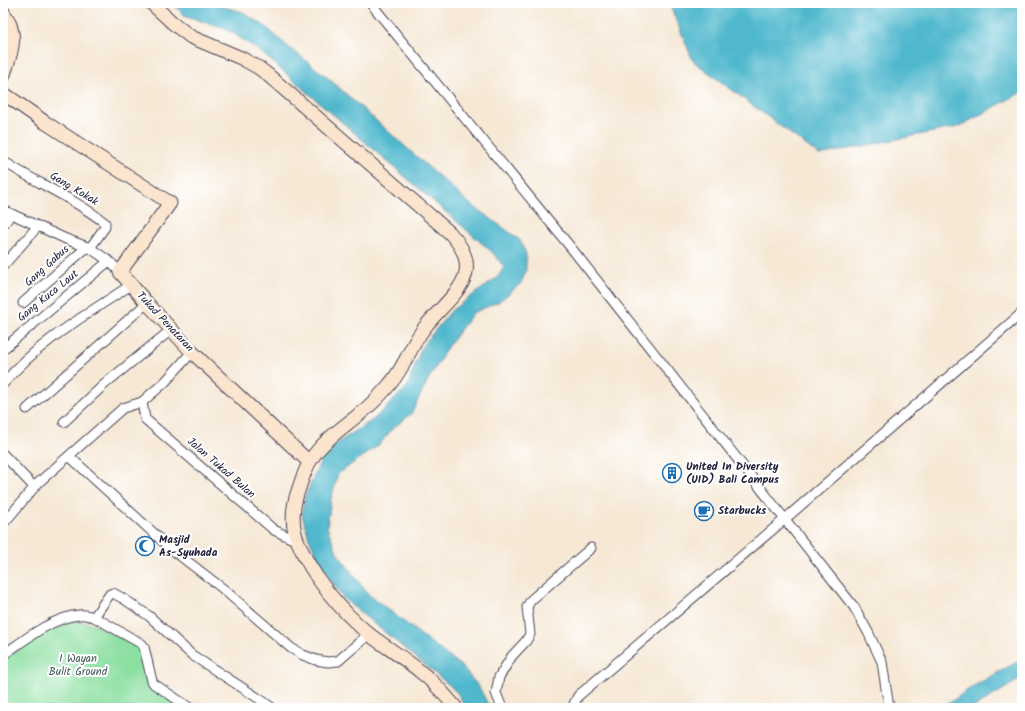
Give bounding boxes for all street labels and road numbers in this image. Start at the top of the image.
street label: Gang Kokak [46,167,103,211]
street label: Gang Gabus [21,241,74,291]
street label: Gang Kuca Laut [13,265,83,326]
street label: Tukad Penataran [132,288,198,357]
street label: Jalan Tukad Bulan [183,433,259,503]

